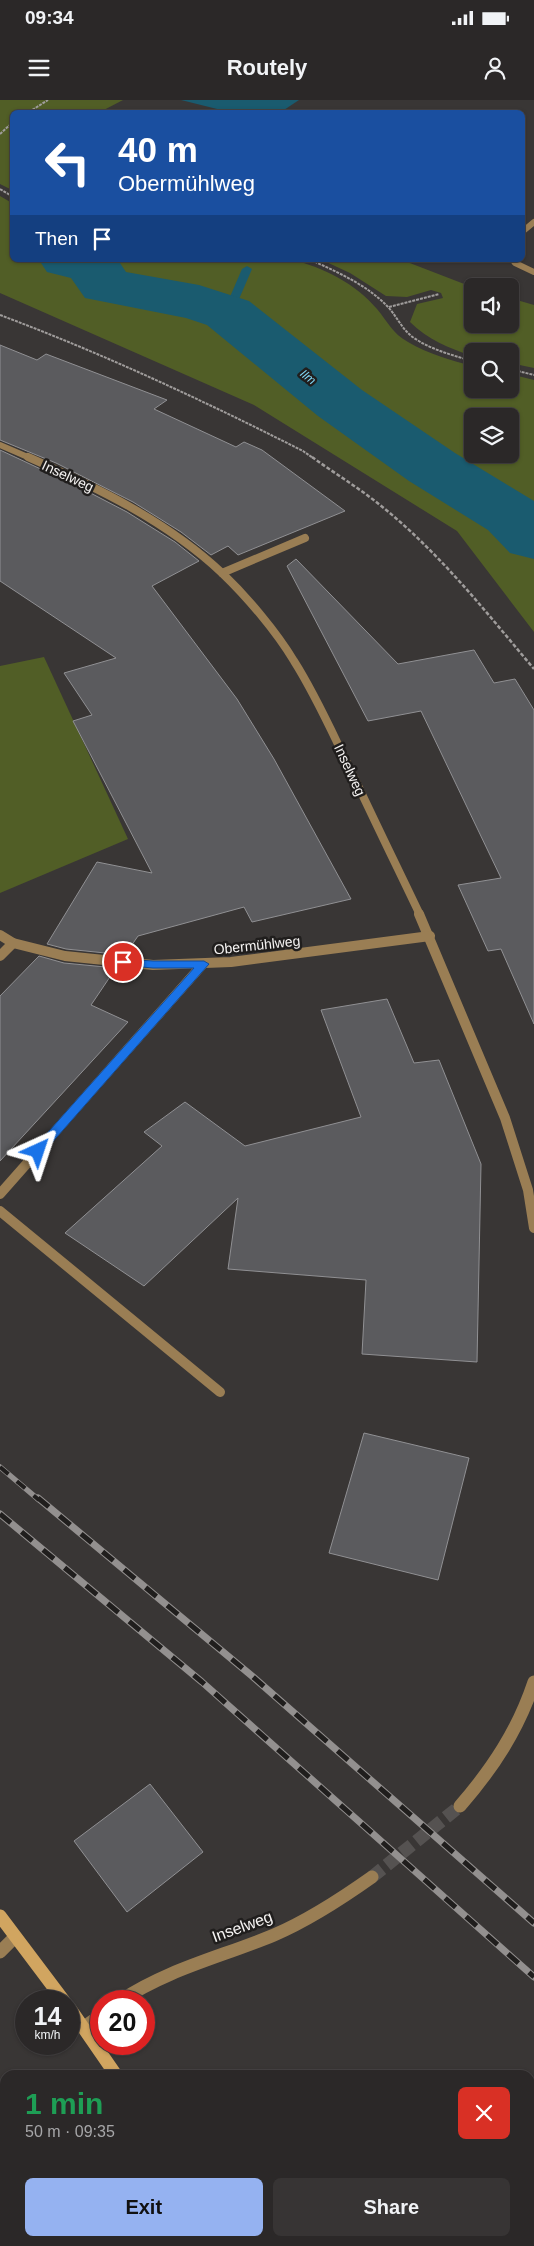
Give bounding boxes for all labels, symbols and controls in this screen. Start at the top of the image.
text: 09:34 [25,7,74,28]
icon: menu [25,54,53,82]
icon: person [481,54,509,82]
text: Routely [227,55,307,80]
icon: left [35,130,100,195]
text: 40 m [118,130,198,169]
text: Obermühlweg [118,171,255,196]
icon: arrive [88,225,116,253]
text: Then [35,228,78,249]
map controls [464,278,519,463]
button: sound [464,278,519,333]
button: search [464,343,519,398]
water label: Ilm [297,367,319,387]
button: layers [464,408,519,463]
street label: Inselweg [40,457,96,495]
street label: Inselweg [331,742,369,798]
street label: Obermühlweg [213,932,301,958]
pin [102,941,144,983]
icon: arrive [109,948,137,976]
position arrow [11,1124,63,1176]
street label: Inselweg [210,1908,275,1945]
speed limit sign: 20 [90,1990,155,2055]
text: 14 [34,2002,61,2030]
text: km/h [34,2028,61,2042]
text: 1 min [25,2087,103,2120]
button: close [458,2087,510,2139]
text: 50 m · 09:35 [25,2123,115,2140]
button: Exit [25,2178,263,2236]
button: Share [273,2178,510,2236]

